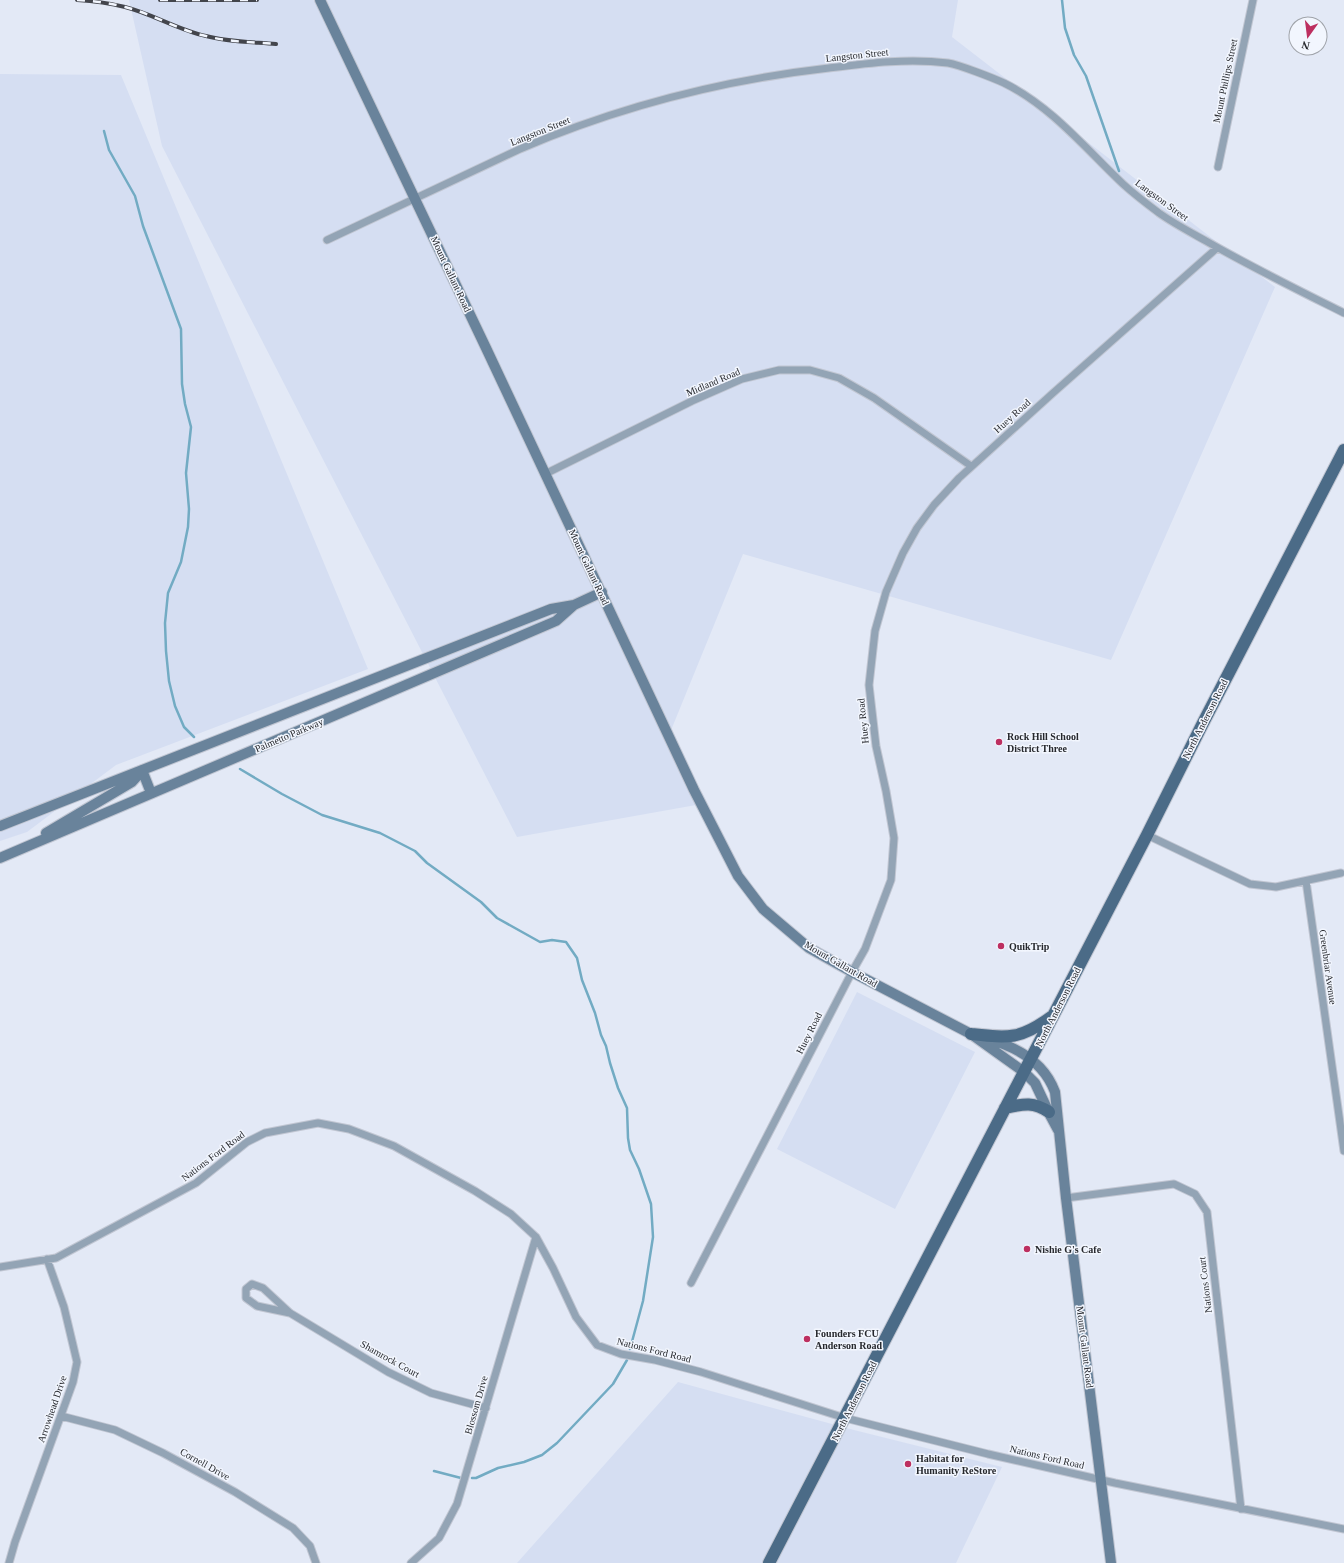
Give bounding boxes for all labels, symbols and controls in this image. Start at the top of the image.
north arrow [1288,16,1328,56]
street label: Mount Phillips Street [1211,38,1239,124]
text: N [1300,39,1311,52]
street label: Langston Street [825,46,889,64]
street label: Langston Street [509,114,571,148]
street label: Langston Street [1133,177,1191,223]
street label: Mount Gallant Road [429,234,473,314]
street label: Midland Road [684,366,742,398]
street label: Huey Road [991,397,1033,435]
street label: Mount Gallant Road [567,527,611,607]
street label: North Anderson Road [1180,677,1230,761]
street label: Huey Road [855,698,871,744]
street label: Palmetto Parkway [253,716,325,754]
place label: Rock Hill School District Three [1007,731,1079,754]
marker: Rock Hill School District Three [994,737,1004,747]
street label: Greenbriar Avenue [1317,929,1339,1006]
street label: Mount Gallant Road [803,939,879,989]
marker: QuikTrip [996,941,1006,951]
place label: QuikTrip [1009,941,1050,952]
street label: North Anderson Road [1033,965,1083,1049]
street label: Huey Road [794,1010,824,1056]
street label: Nations Ford Road [179,1129,247,1183]
marker: Nishie G's Cafe [1022,1244,1032,1254]
place label: Nishie G's Cafe [1035,1244,1102,1255]
street label: Nations Court [1196,1256,1214,1314]
street label: Mount Gallant Road [1075,1306,1095,1388]
place label: Founders FCU Anderson Road [815,1328,882,1351]
marker: Founders FCU Anderson Road [802,1334,812,1344]
street label: Nations Ford Road [616,1335,692,1365]
street label: Shamrock Court [359,1338,422,1380]
street label: North Anderson Road [829,1359,879,1443]
street label: Arrowhead Drive [35,1373,69,1444]
street label: Blossom Drive [462,1374,490,1435]
street label: Nations Ford Road [1009,1443,1085,1471]
street label: Cornell Drive [178,1446,232,1482]
place label: Habitat for Humanity ReStore [916,1453,997,1476]
marker: Habitat for Humanity ReStore [903,1459,913,1469]

